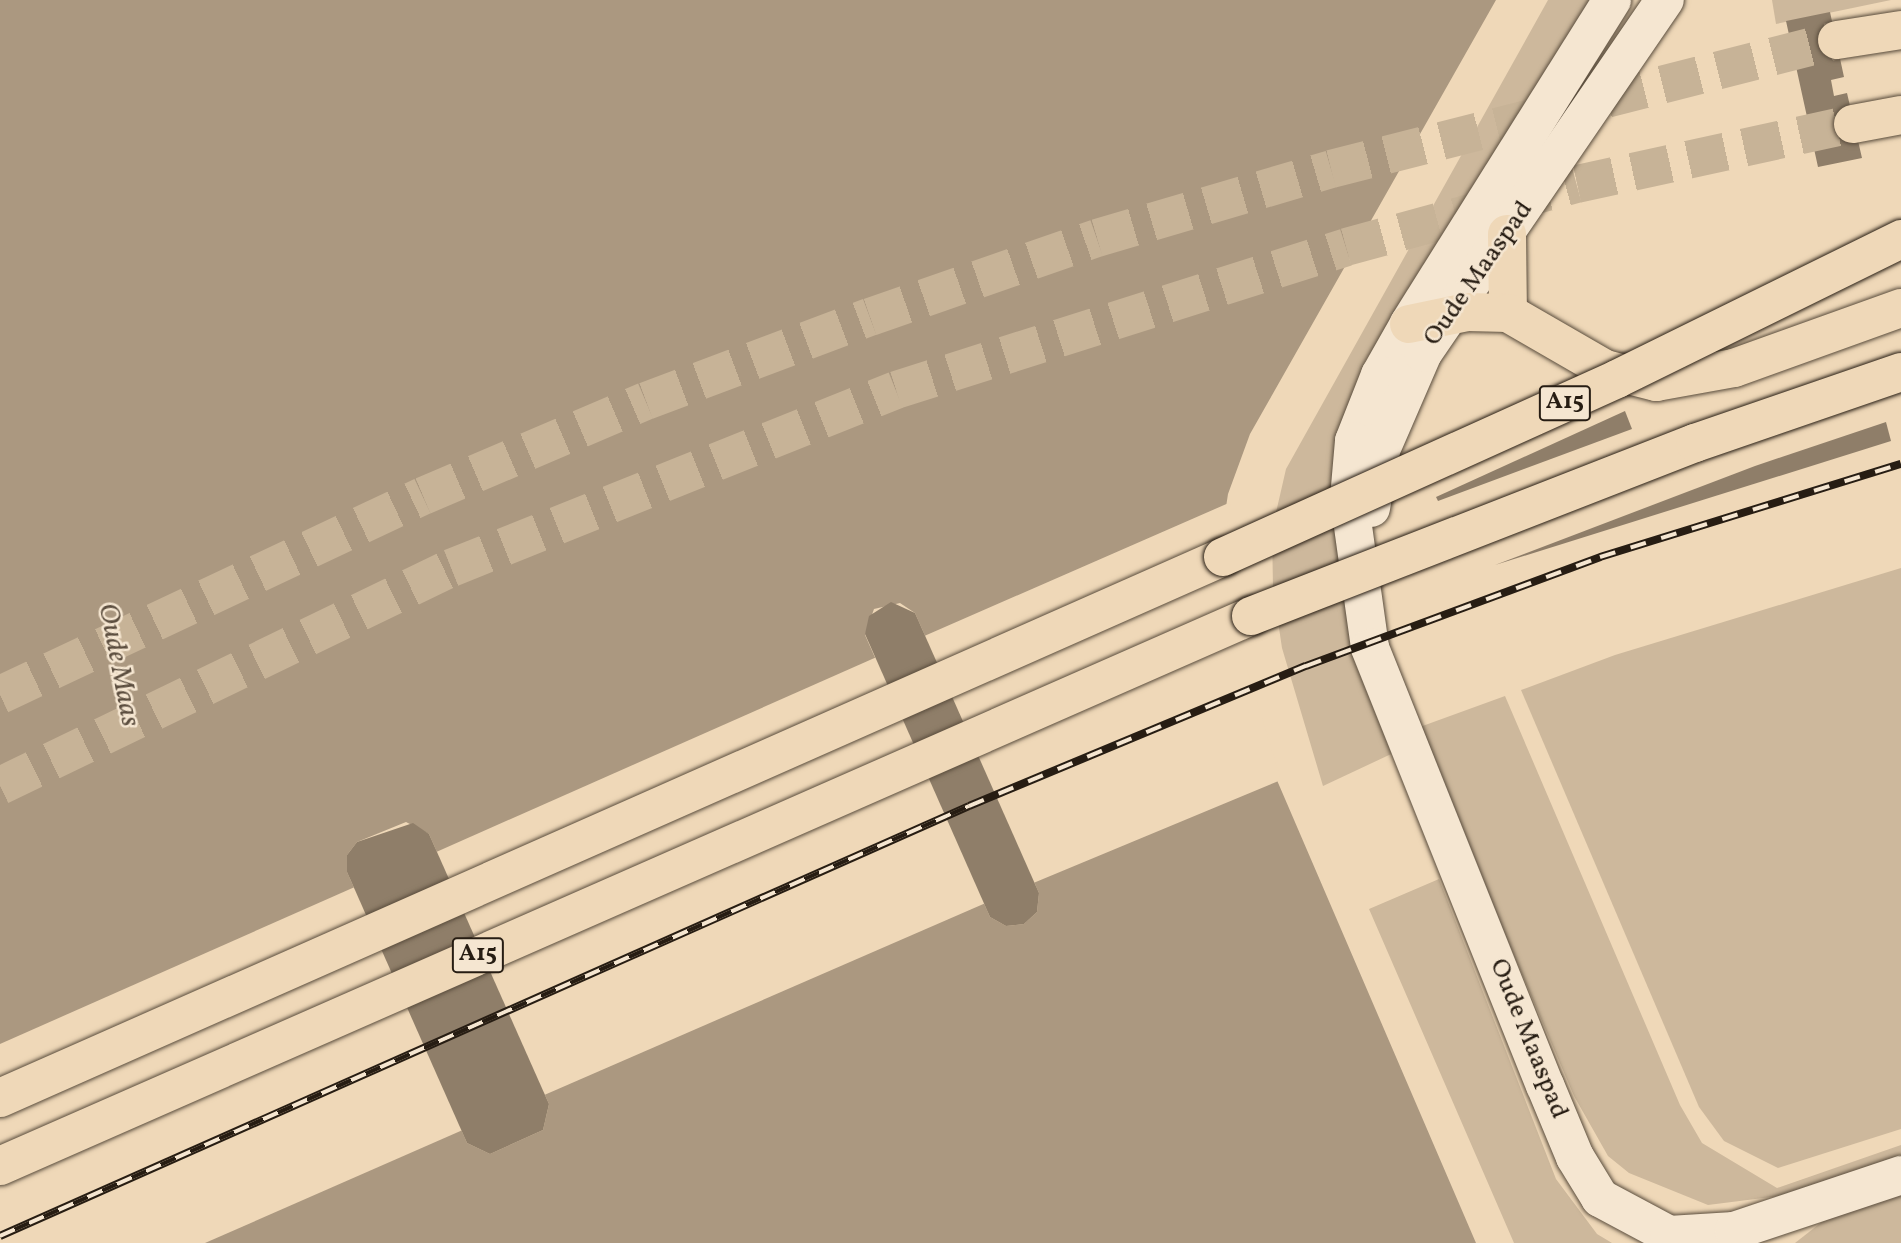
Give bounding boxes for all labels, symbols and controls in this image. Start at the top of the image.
street label: Oude Maaspad [1418,196,1540,352]
road number: A15 [1539,382,1591,424]
water label: Oude Maas [90,601,146,729]
road number: A15 [452,934,504,975]
street label: Oude Maaspad [1482,955,1574,1123]

